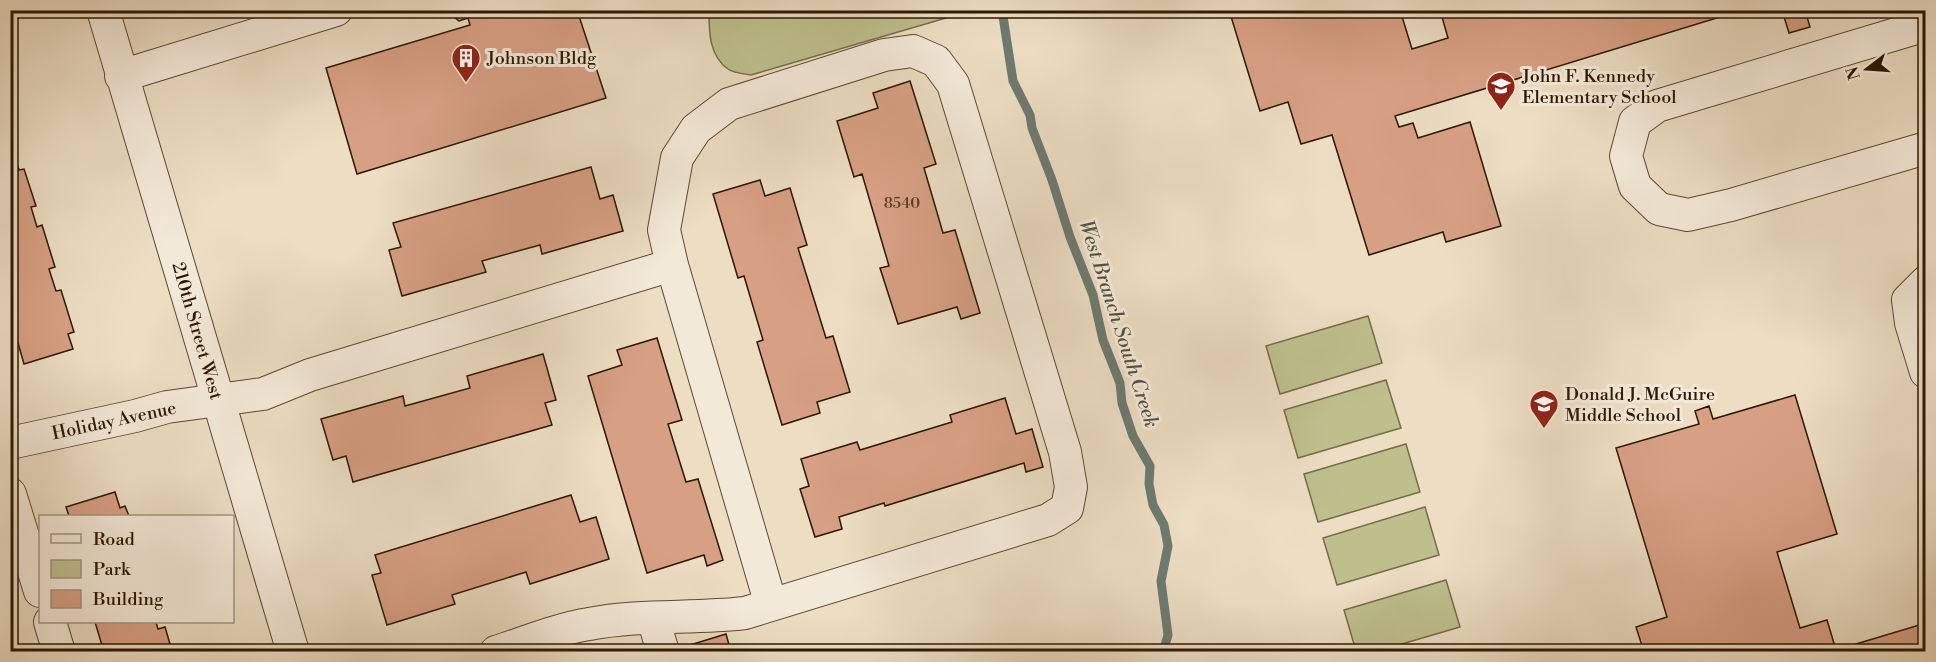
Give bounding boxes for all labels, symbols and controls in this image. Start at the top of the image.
north arrow [1837,39,1897,99]
building icon: Johnson Bldg [450,42,482,84]
place label: Johnson Bldg [486,47,597,70]
text: N [1842,64,1865,82]
place label: John F. Kennedy Elementary School [1521,65,1677,109]
school or university icon: John F. Kennedy Elementary School [1485,70,1517,112]
house number: 8540 [884,194,920,213]
water label: West Branch South Creek [1073,217,1163,431]
street label: 210th Street West [166,260,228,403]
place label: Donald J. McGuire Middle School [1565,383,1715,427]
school or university icon: Donald J. McGuire Middle School [1528,388,1560,430]
street label: Holiday Avenue [50,397,178,445]
legend [39,515,234,623]
text: Road [93,528,136,551]
text: Park [93,558,132,581]
text: Building [92,588,164,611]

